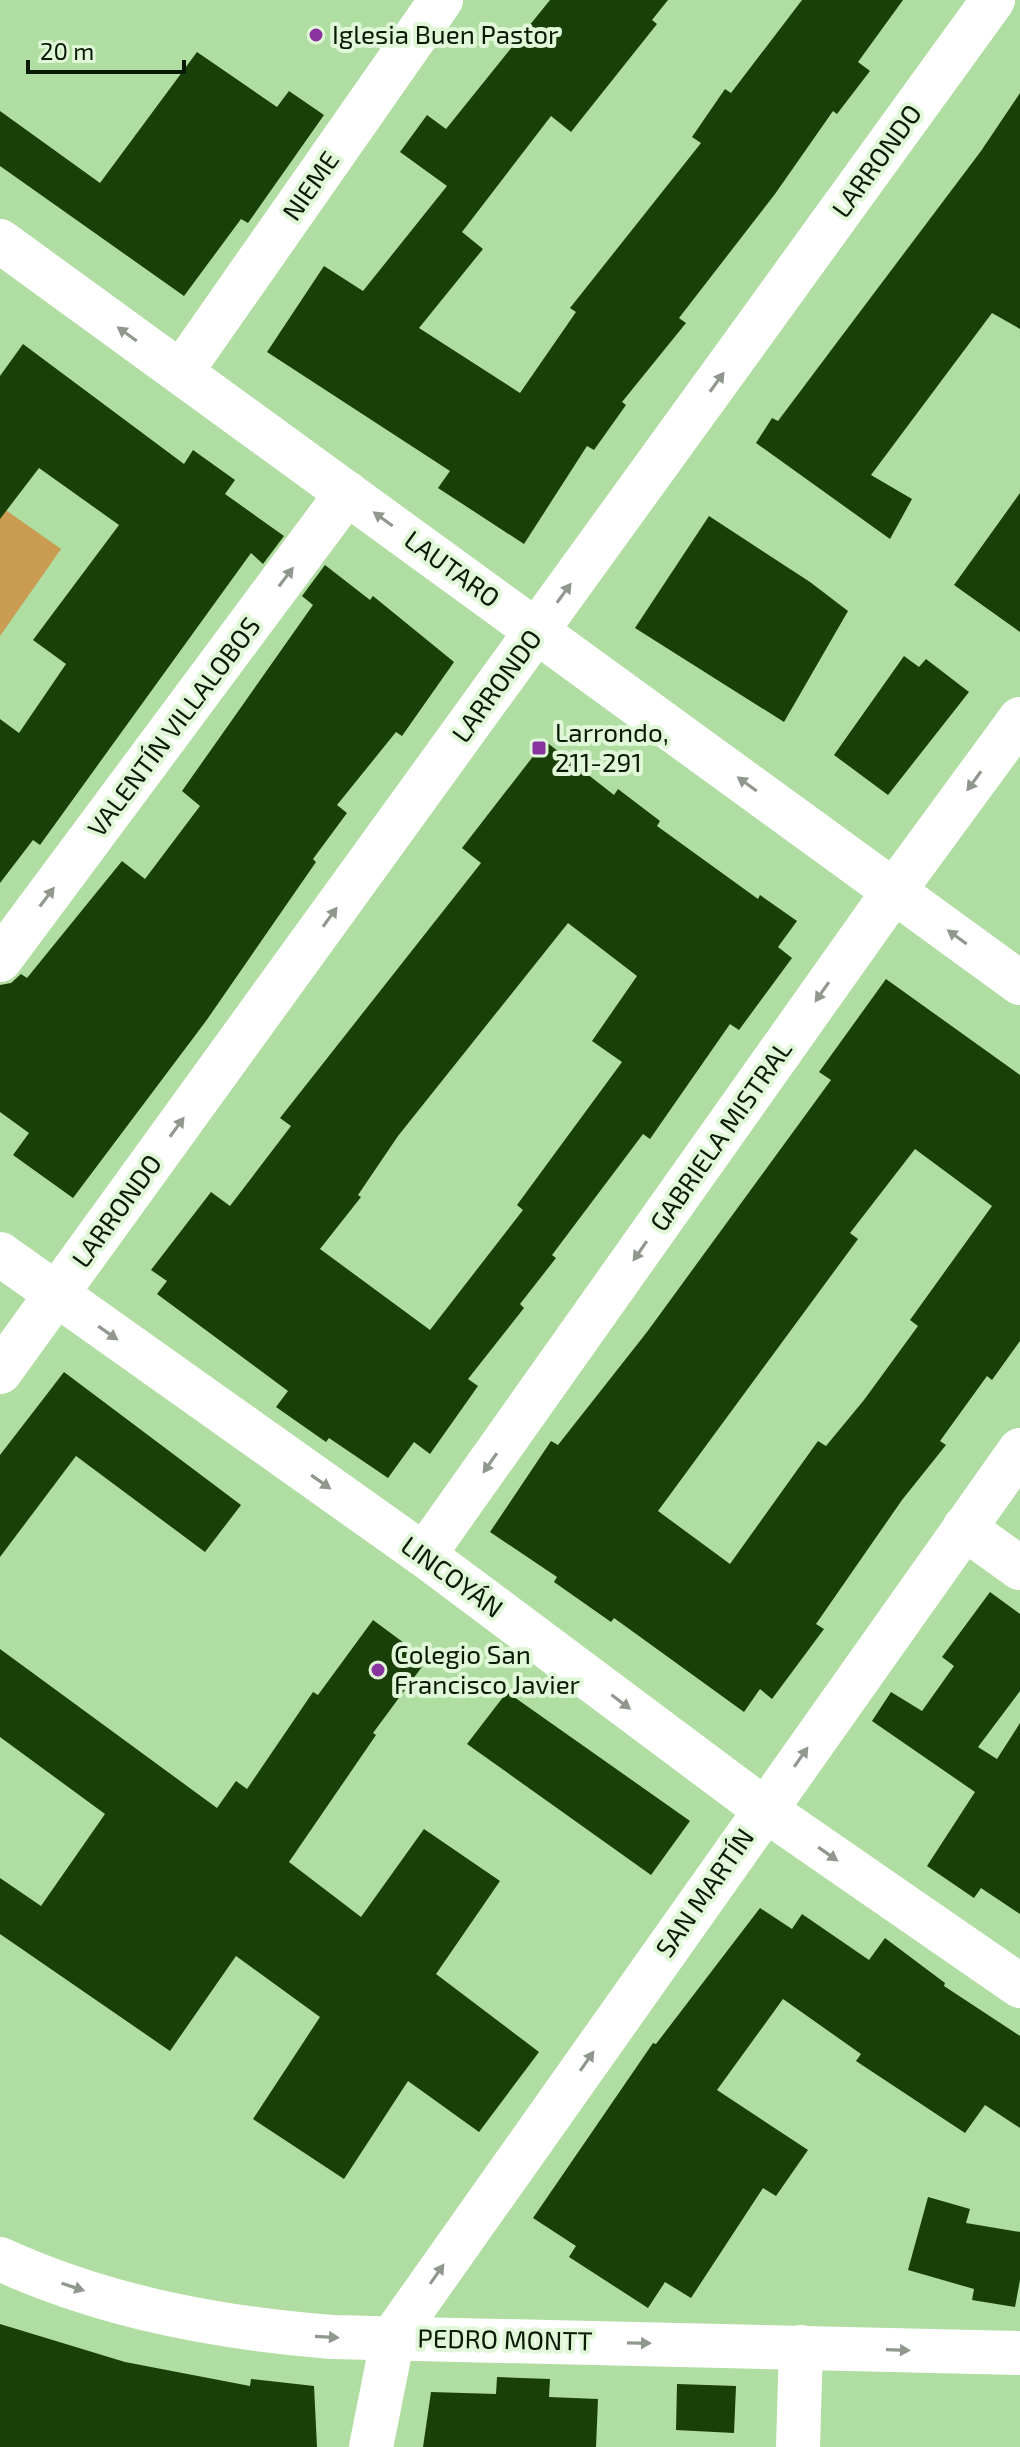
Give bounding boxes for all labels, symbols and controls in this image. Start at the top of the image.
place label: Iglesia Buen Pastor [332,18,558,49]
scale bar [28,24,184,74]
marker: Iglesia Buen Pastor [307,26,325,44]
text: 20 m [40,36,94,65]
street label: LARRONDO [824,98,927,223]
street label: NIEME [275,145,345,226]
one-way arrow [117,326,138,342]
one-way arrow [709,372,724,393]
one-way arrow [373,512,393,528]
street label: LAUTARO [399,523,506,613]
one-way arrow [277,566,293,587]
one-way arrow [556,583,572,603]
street label: VALENTÍN VILLALOBOS [80,610,265,842]
street label: LARRONDO [444,623,547,748]
place label: Larrondo, 211-291 [555,716,669,777]
marker: Larrondo, 211-291 [530,739,548,757]
one-way arrow [967,771,982,792]
one-way arrow [736,777,757,792]
one-way arrow [38,887,54,908]
one-way arrow [321,906,337,927]
one-way arrow [946,929,968,945]
one-way arrow [815,982,830,1003]
street label: GABRIELA MISTRAL [642,1034,797,1236]
one-way arrow [169,1117,184,1138]
street label: LARRONDO [64,1148,167,1273]
one-way arrow [633,1240,648,1261]
one-way arrow [98,1324,119,1340]
one-way arrow [483,1452,498,1473]
one-way arrow [310,1474,331,1489]
street label: LINCOYÁN [396,1529,510,1623]
place label: Colegio San Francisco Javier [394,1638,580,1699]
marker: Colegio San Francisco Javier [369,1661,387,1679]
one-way arrow [610,1694,632,1710]
one-way arrow [793,1747,809,1767]
street label: SAN MARTÍN [648,1822,759,1962]
one-way arrow [818,1846,839,1861]
one-way arrow [579,2050,595,2072]
one-way arrow [429,2263,445,2284]
one-way arrow [61,2282,85,2294]
street label: PEDRO MONTT [417,2321,593,2356]
one-way arrow [315,2330,340,2343]
one-way arrow [627,2337,652,2349]
one-way arrow [886,2343,911,2356]

